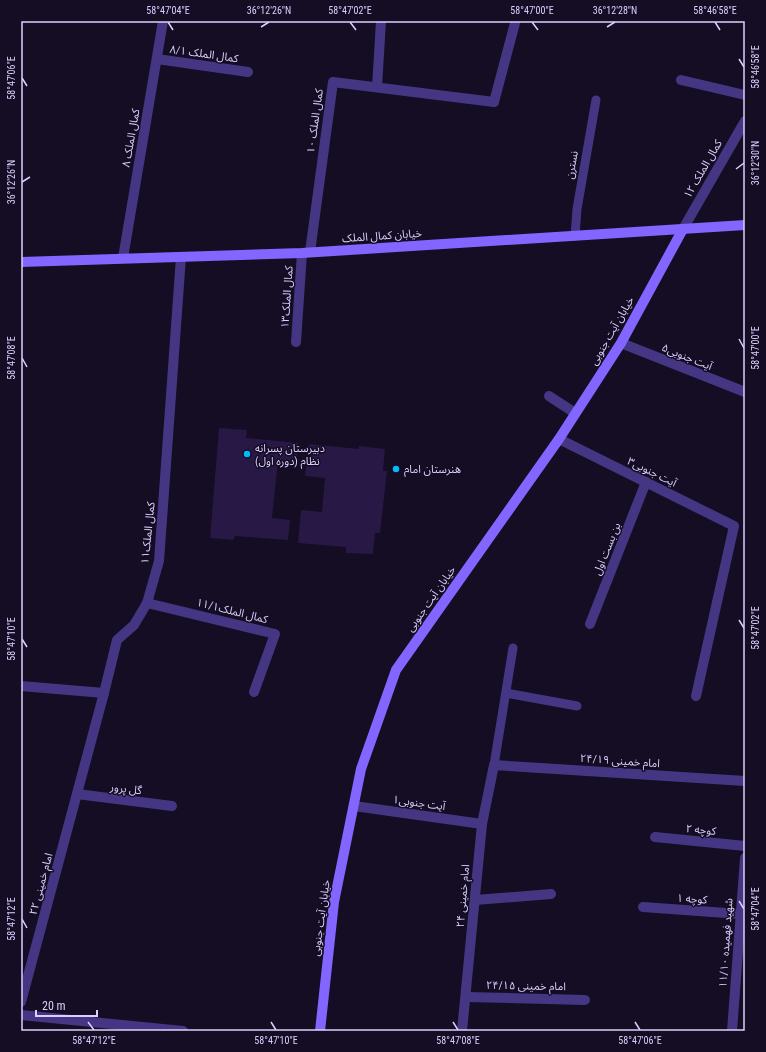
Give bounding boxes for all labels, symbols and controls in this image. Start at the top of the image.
text: 58°47'04"E [146,5,190,16]
text: 36°12'26"N [247,5,291,16]
text: 58°47'02"E [328,5,372,16]
text: 58°47'00"E [510,5,554,16]
text: 36°12'28"N [593,5,637,16]
text: 58°46'58"E [693,5,737,16]
street label: کمال الملک ۸/۱ [169,43,240,65]
text: 58°46'58"E [750,45,761,89]
text: 58°47'06"E [6,56,17,100]
street label: کمال الملک ۱۰ [304,87,326,154]
street label: کمال الملک ۸ [119,107,143,168]
street label: کمال الملک ۱۲ [681,137,725,201]
text: 36°12'30"N [750,141,761,185]
street label: نسترن [563,150,581,180]
text: 36°12'26"N [6,160,17,204]
street label: خیابان کمال الملک [342,227,423,245]
street label: کمال الملک۱۳ [278,265,296,329]
street label: خیابان آیت جنوبی [587,294,637,368]
text: 58°47'00"E [750,326,761,370]
text: 58°47'08"E [6,336,17,380]
street label: آیت جنوبی۵ [660,341,715,373]
place label: دبیرستان پسرانه نظام (دوره اول) [255,442,325,469]
marker: دبیرستان پسرانه نظام (دوره اول) [242,449,252,459]
street label: آیت جنوبی۳ [625,454,679,490]
place label: هنرستان امام [404,463,461,477]
marker: هنرستان امام [391,464,401,474]
street label: کمال الملک۱۱ [138,501,158,565]
street label: بن بست اول [591,521,623,577]
street label: خیابان آیت جنوبی [404,563,459,634]
street label: کمال الملک۱۱/۱ [195,596,269,626]
text: 58°47'02"E [750,606,761,650]
text: 58°47'10"E [6,617,17,661]
street label: امام خمینی ۲۴/۱۹ [580,752,660,771]
street label: گل پرور [108,780,143,799]
street label: آیت جنوبی۱ [392,793,447,813]
street label: کوچه ۲ [685,822,717,839]
street label: امام خمینی ۲۲ [27,852,56,917]
street label: امام خمینی ۲۴ [454,864,473,928]
street label: خیابان آیت جنوبی [309,879,333,957]
text: 58°47'04"E [750,887,761,931]
street label: کوچه ۱ [676,891,708,908]
text: 58°47'12"E [6,897,17,941]
street label: شهید فهمیده ۱۱/۱۰ [716,897,736,988]
street label: امام خمینی ۲۴/۱۵ [486,979,566,994]
scale bar [36,992,97,1018]
text: 20 m [42,999,66,1013]
text: 58°47'12"E [72,1035,116,1046]
text: 58°47'10"E [254,1035,298,1046]
text: 58°47'08"E [436,1035,480,1046]
text: 58°47'06"E [618,1035,662,1046]

